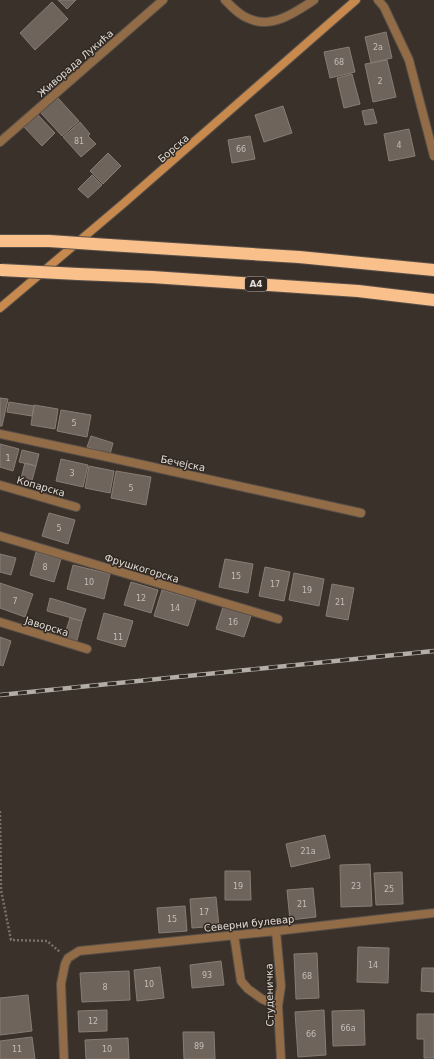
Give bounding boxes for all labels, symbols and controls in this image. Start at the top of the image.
street label: Живорада Лукића [35,28,115,99]
house number: 2a [373,43,383,52]
house number: 68 [334,58,344,67]
house number: 2 [377,77,383,86]
street label: Борска [156,132,191,165]
house number: 81 [74,137,84,146]
house number: 4 [396,141,402,150]
house number: 66 [236,145,246,154]
road number: A4 [245,277,267,291]
house number: 5 [71,419,77,428]
street label: Бечејска [159,453,206,474]
house number: 1 [5,454,11,463]
house number: 3 [69,469,75,478]
street label: Копарска [15,474,66,499]
house number: 5 [128,484,134,493]
house number: 5 [56,524,62,533]
street label: Фрушкогорска [103,552,181,585]
house number: 8 [42,563,48,572]
house number: 15 [231,572,241,581]
house number: 10 [84,578,94,587]
house number: 17 [270,580,280,589]
house number: 19 [302,586,312,595]
house number: 12 [136,594,146,603]
house number: 7 [12,597,18,606]
house number: 21 [335,598,345,607]
house number: 14 [170,604,180,613]
street label: Јаворска [23,614,70,638]
house number: 16 [228,618,238,627]
house number: 11 [113,633,123,642]
house number: 21a [300,847,316,856]
house number: 19 [233,882,243,891]
house number: 23 [351,882,361,891]
house number: 25 [384,885,394,894]
house number: 21 [297,900,307,909]
house number: 17 [199,908,209,917]
street label: Северни булевар [203,913,295,934]
house number: 15 [167,915,177,924]
house number: 14 [368,961,378,970]
street label: Студеничка [263,963,276,1027]
house number: 93 [202,971,212,980]
house number: 68 [302,972,312,981]
house number: 10 [144,980,154,989]
house number: 8 [102,983,108,992]
house number: 12 [88,1017,98,1026]
house number: 66a [340,1024,356,1033]
house number: 66 [306,1030,316,1039]
house number: 89 [194,1042,204,1051]
house number: 11 [12,1045,22,1054]
house number: 10 [102,1045,112,1054]

